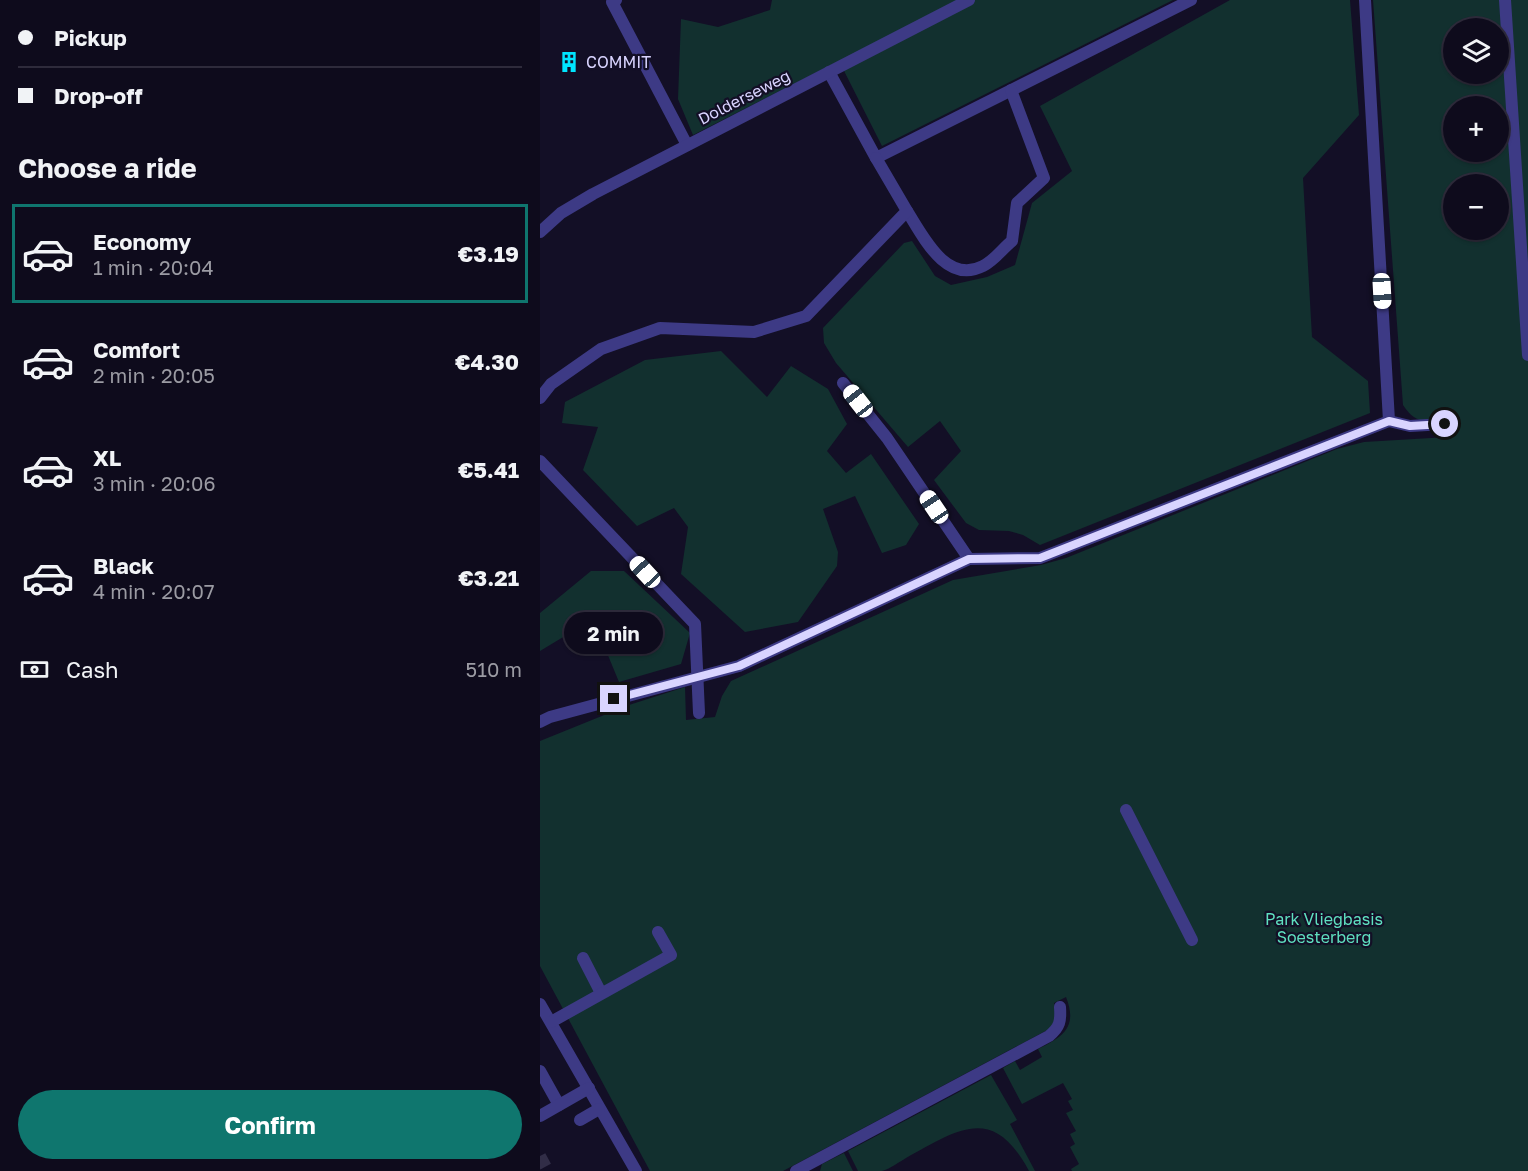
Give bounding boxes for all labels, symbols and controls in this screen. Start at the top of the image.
map controls [1443,18,1509,240]
button: layers [1443,18,1509,84]
text: Pickup [54,24,127,51]
building icon: COMMIT [557,50,581,74]
place label: COMMIT [586,52,651,72]
street label: Dolderseweg [695,65,793,129]
text: Drop-off [54,82,143,109]
button: + [1443,96,1509,162]
text: Choose a ride [18,152,197,184]
button: − [1443,174,1509,240]
icon: car [21,227,75,281]
text: Economy [93,228,191,255]
text: €3.19 [458,240,519,267]
text: 1 min · 20:04 [93,255,214,279]
car [1372,273,1392,309]
icon: car [21,335,75,389]
text: Comfort [93,336,180,363]
text: €4.30 [455,348,519,375]
text: 2 min · 20:05 [93,363,215,387]
car [840,381,876,421]
route start [1431,410,1458,437]
icon: car [21,443,75,497]
text: XL [93,444,121,471]
text: €5.41 [458,456,519,483]
text: 3 min · 20:06 [93,471,216,495]
car [916,487,952,527]
icon: car [21,551,75,605]
text: Black [93,552,154,579]
car [626,553,664,591]
text: €3.21 [458,564,519,591]
text: 4 min · 20:07 [93,579,215,603]
callout: 2 min [565,612,664,654]
text: 2 min [587,621,640,645]
icon: cash [18,653,51,686]
text: Cash [66,656,119,683]
text: 510 m [466,657,522,681]
route end [600,685,627,712]
park label: Park Vliegbasis Soesterberg [1265,909,1383,947]
button: Confirm [18,1090,522,1159]

